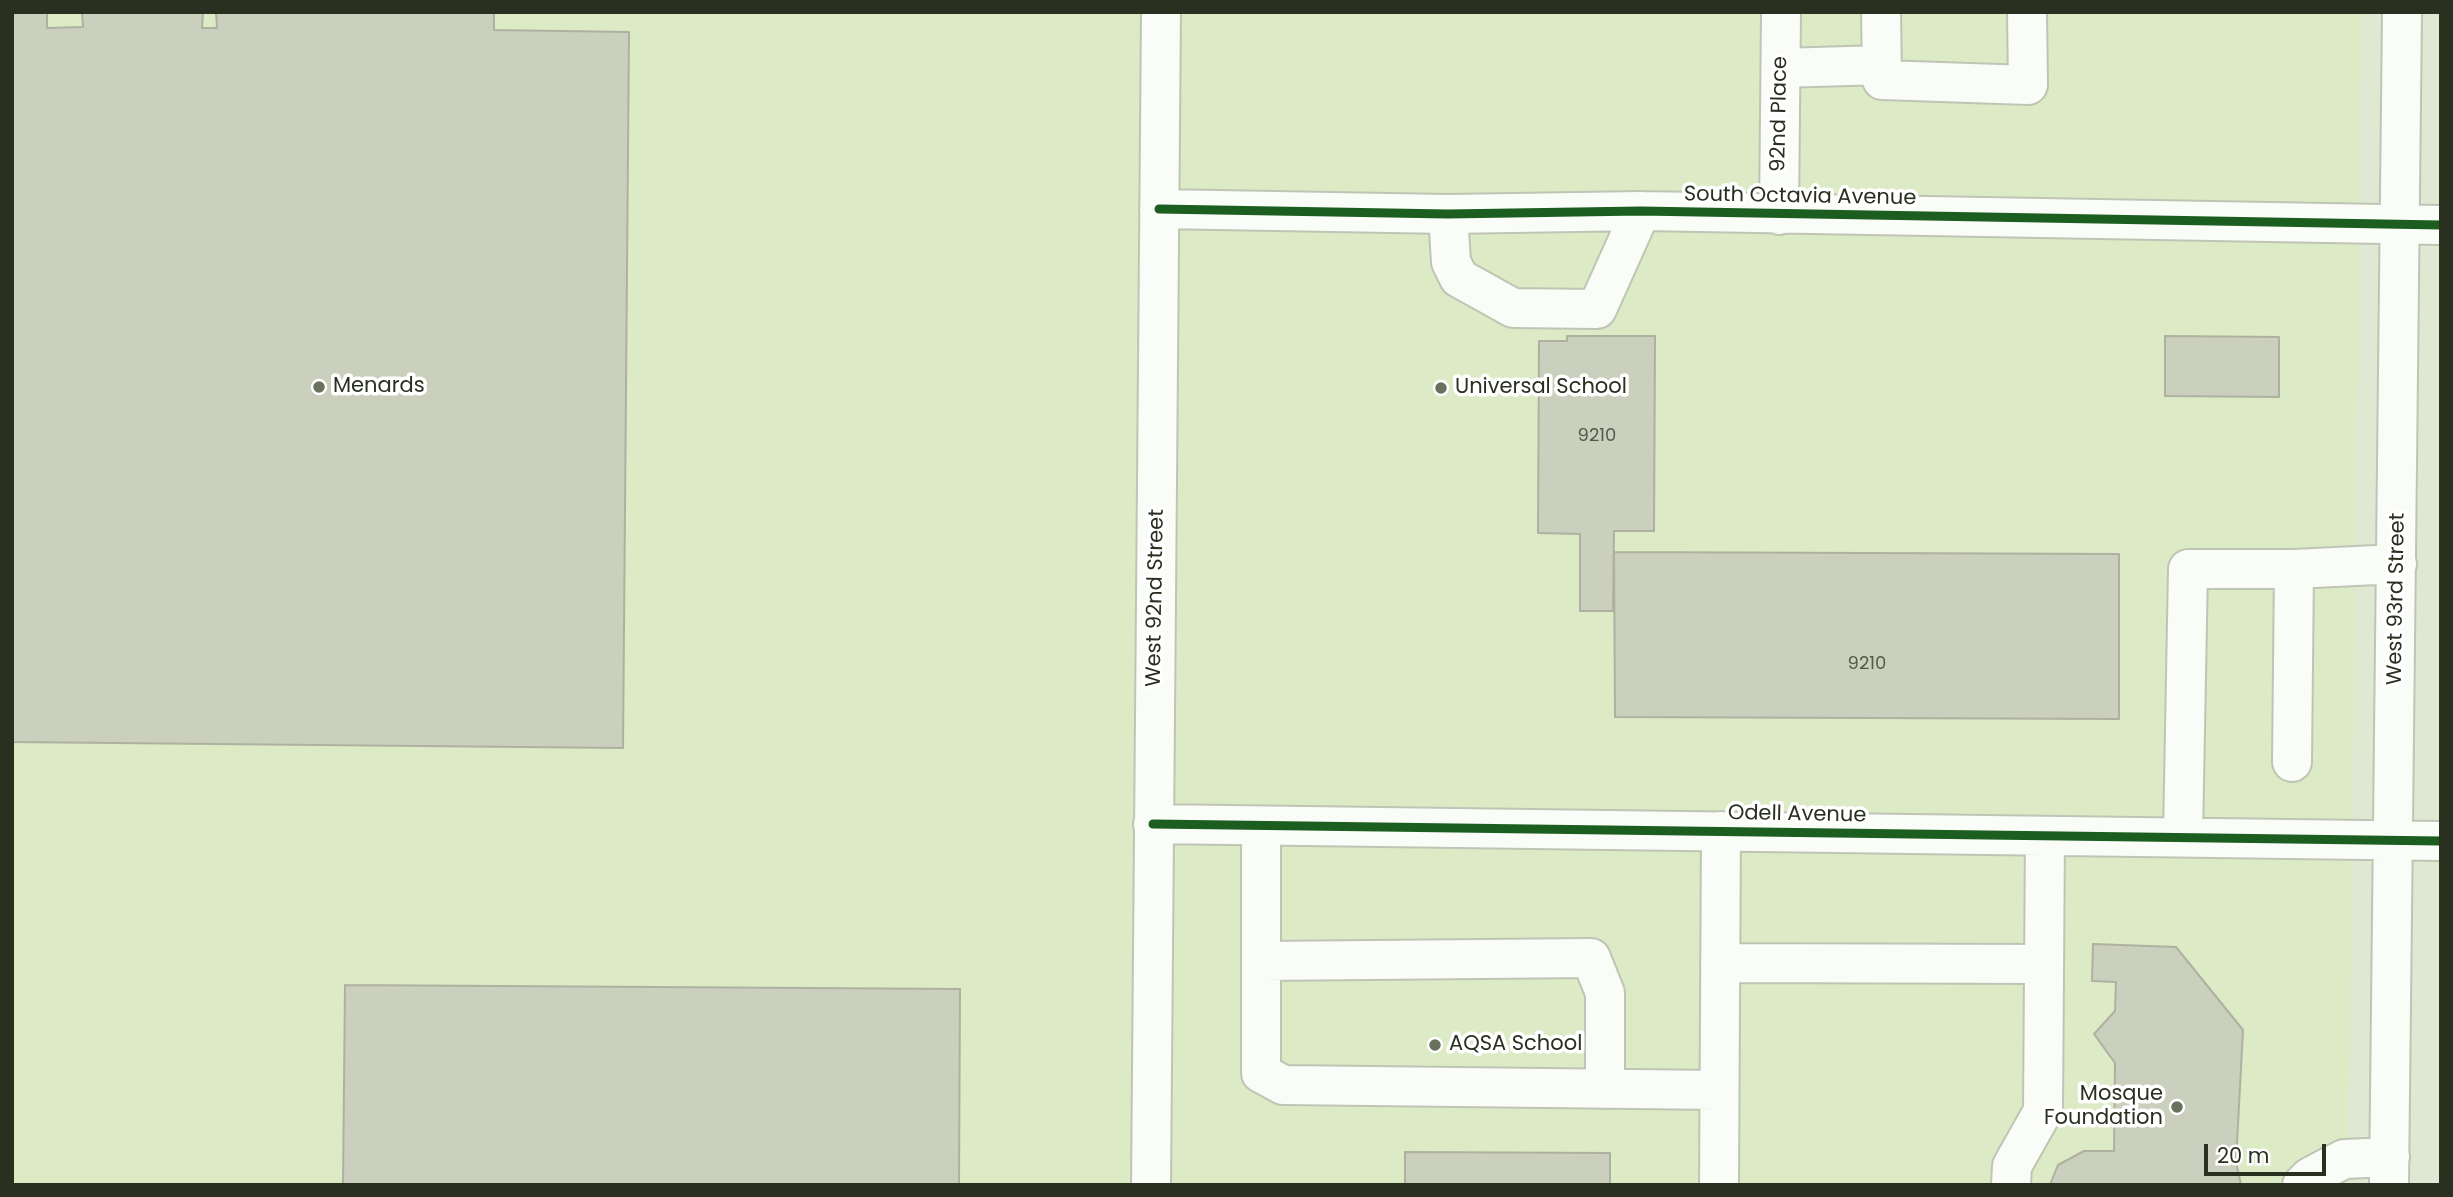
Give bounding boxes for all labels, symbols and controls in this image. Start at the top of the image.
street label: 92nd Place [1766,56,1794,172]
street label: South Octavia Avenue [1683,182,1917,212]
place label: Menards [333,374,425,400]
place label: Universal School [1455,375,1627,401]
marker: Menards [311,379,327,395]
marker: Universal School [1433,380,1449,396]
house number: 9210 [1578,425,1616,447]
street label: West 92nd Street [1142,509,1170,687]
street label: West 93rd Street [2383,513,2411,685]
house number: 9210 [1848,653,1886,675]
street label: Odell Avenue [1728,801,1866,829]
place label: AQSA School [1449,1032,1582,1058]
marker: AQSA School [1427,1037,1443,1053]
place label: Mosque Foundation [2044,1082,2163,1132]
marker: Mosque Foundation [2169,1099,2185,1115]
scale bar [2208,1130,2330,1174]
text: 20 m [2217,1141,2270,1170]

